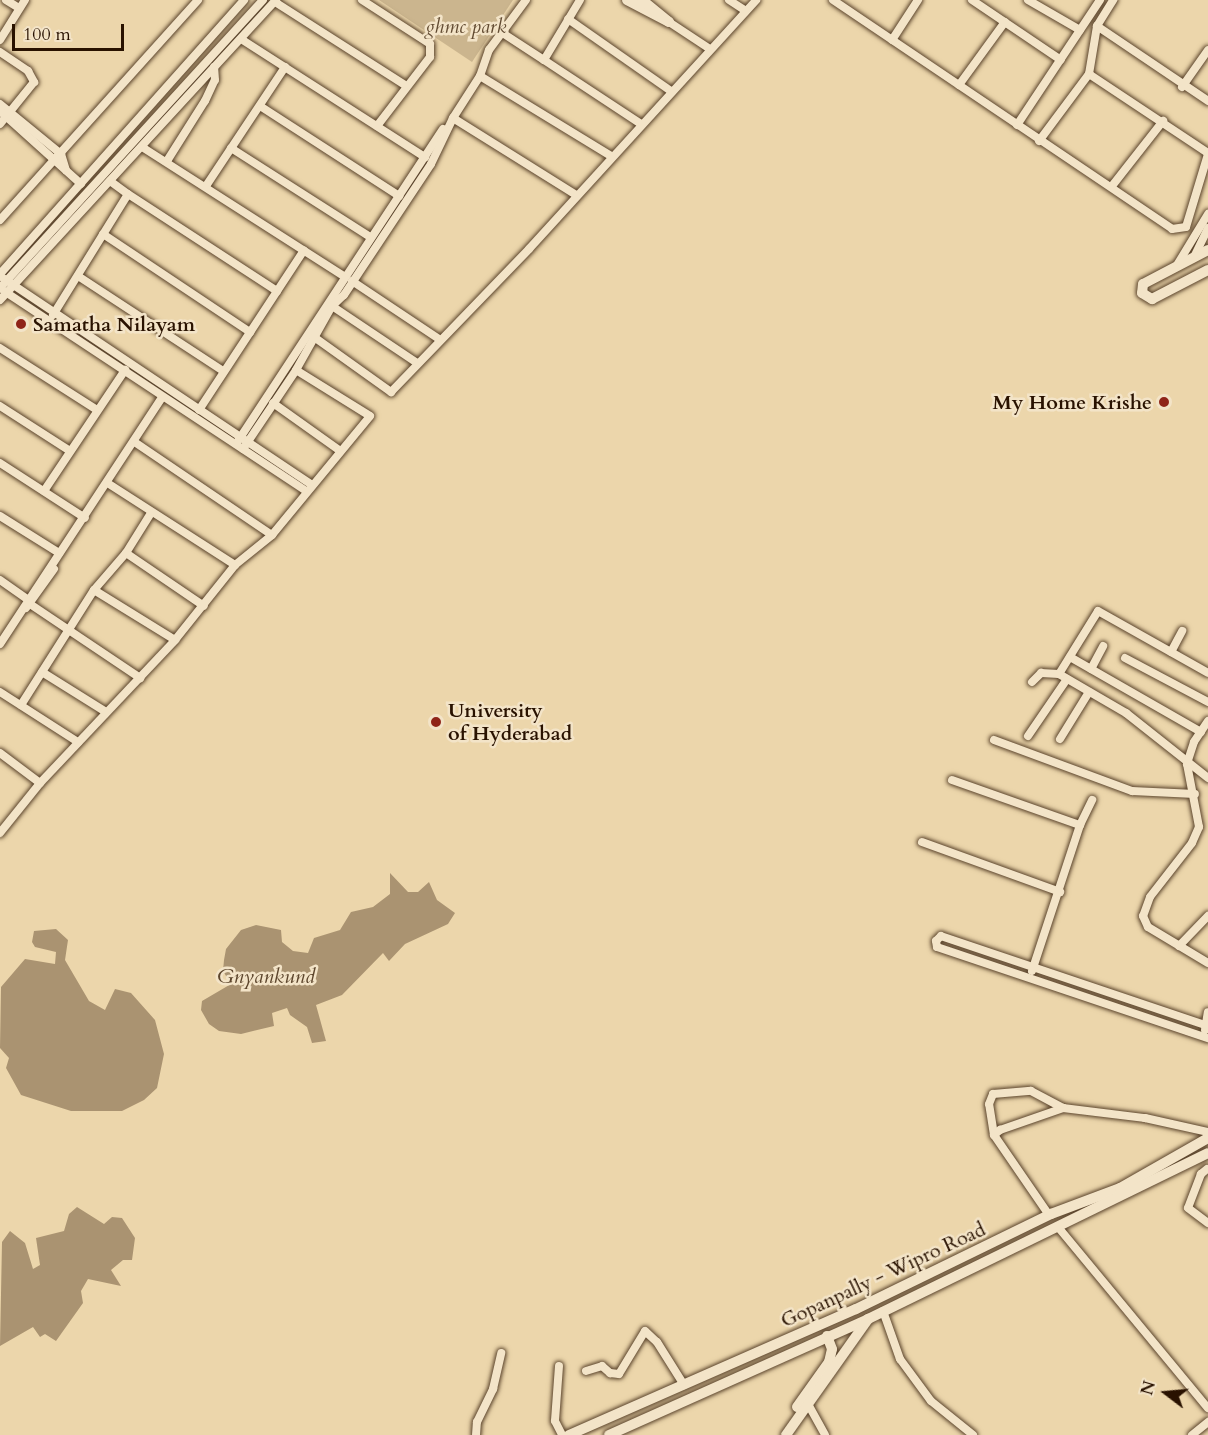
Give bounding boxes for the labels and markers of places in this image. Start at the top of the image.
place label: Samatha Nilayam [33,312,195,336]
marker: Samatha Nilayam [14,317,28,331]
place label: My Home Krishe [993,390,1152,414]
marker: My Home Krishe [1157,395,1171,409]
place label: University of Hyderabad [448,698,572,745]
marker: University of Hyderabad [429,715,443,729]

